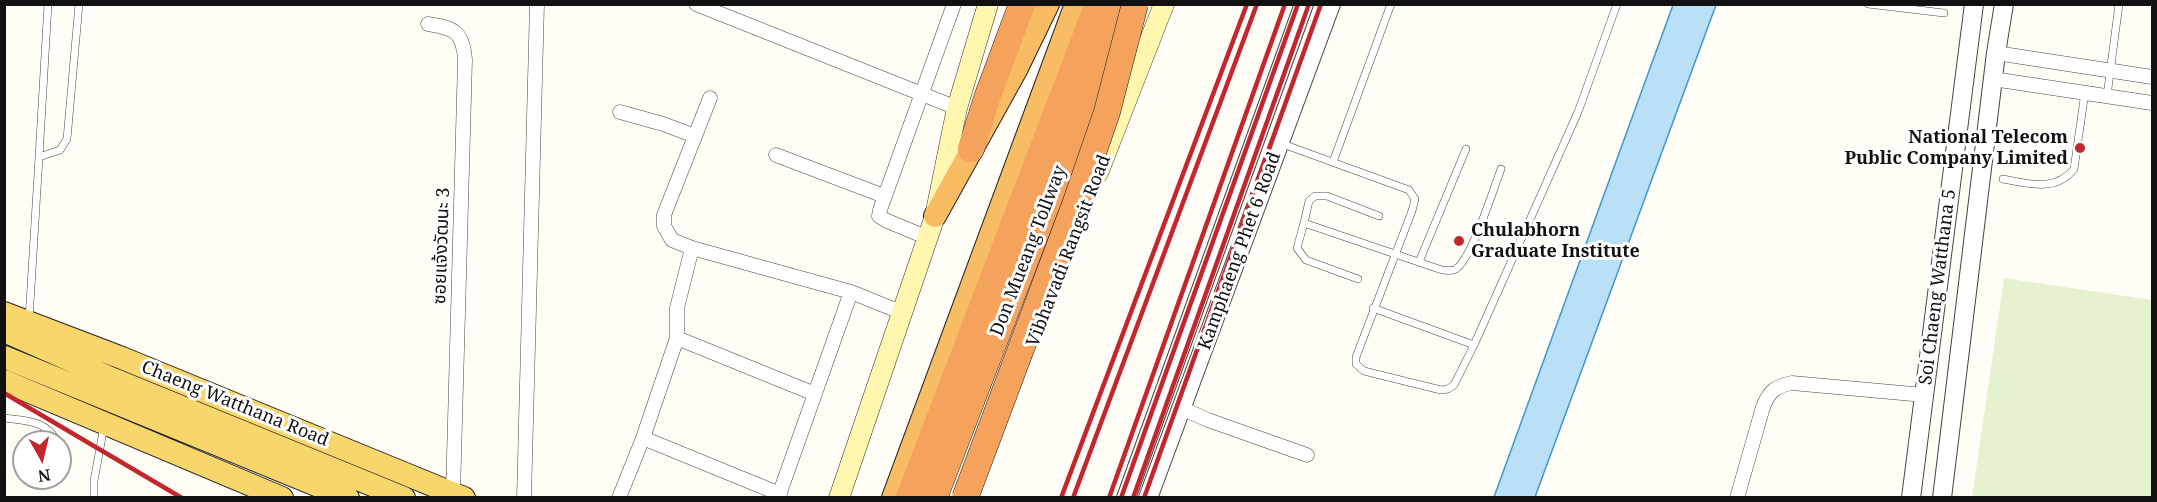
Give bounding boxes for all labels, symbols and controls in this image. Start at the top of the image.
place label: National Telecom Public Company Limited [1845,127,2068,170]
marker: National Telecom Public Company Limited [2073,141,2087,155]
street label: Kamphaeng Phet 6 Road [1194,149,1286,353]
street label: Vibhavadi Rangsit Road [1022,152,1116,350]
street label: Don Mueang Tollway [986,163,1072,339]
street label: ซอยแจ้งวัฒนะ 3 [429,187,455,305]
street label: Soi Chaeng Watthana 5 [1915,188,1961,386]
place label: Chulabhorn Graduate Institute [1471,220,1640,262]
marker: Chulabhorn Graduate Institute [1452,234,1466,248]
street label: Chaeng Watthana Road [138,357,332,451]
north arrow [12,430,72,490]
text: N [36,464,52,488]

